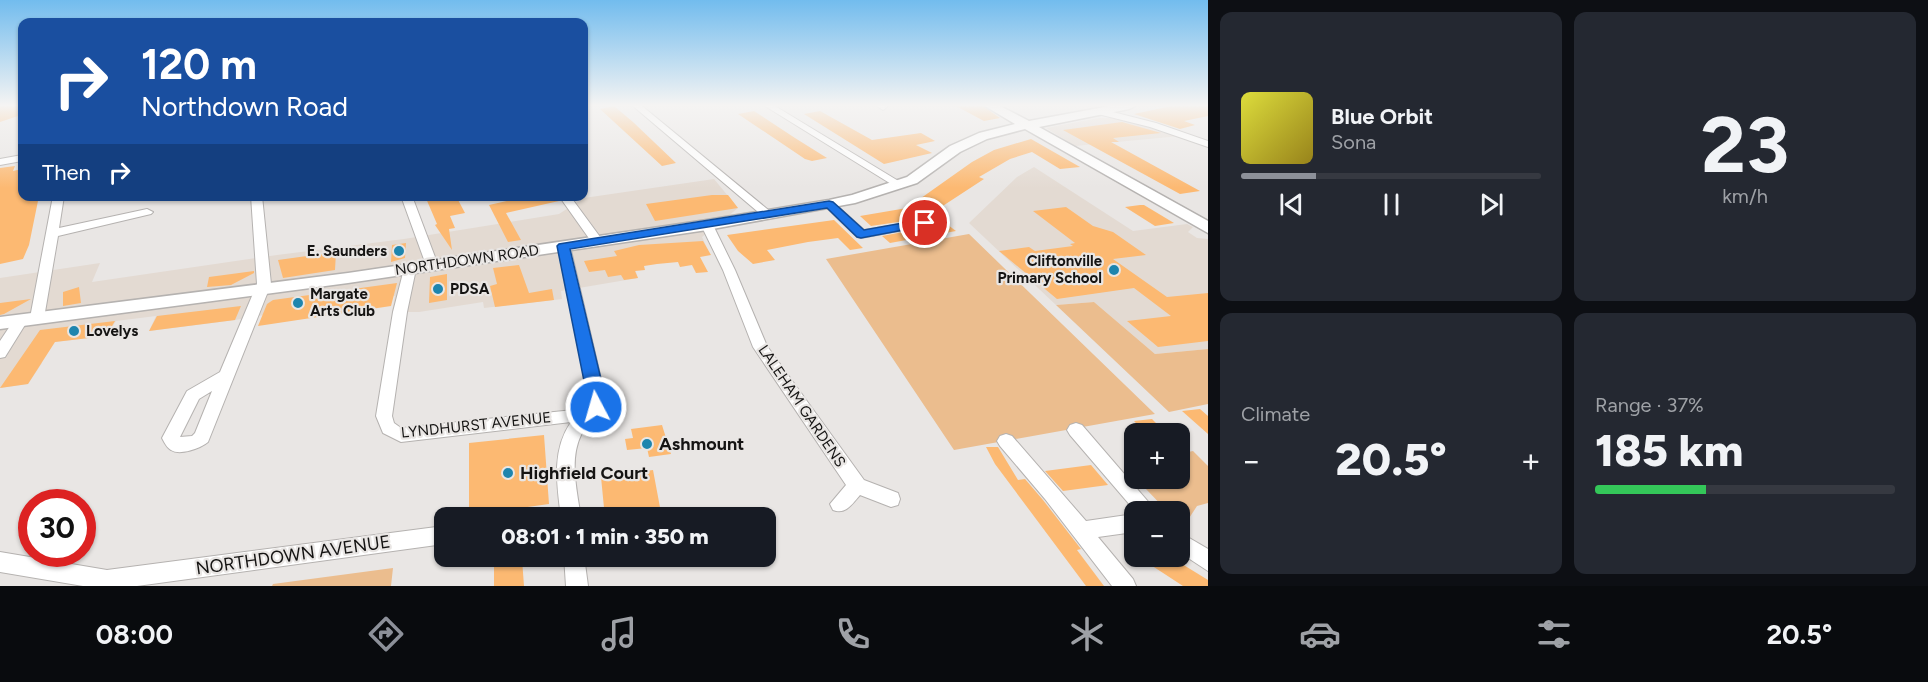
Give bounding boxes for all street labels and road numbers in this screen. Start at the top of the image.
street label: NORTHDOWN ROAD [394,241,540,279]
street label: LALEHAM GARDENS [754,342,850,470]
street label: LYNDHURST AVENUE [400,408,552,442]
street label: NORTHDOWN AVENUE [194,530,392,580]

